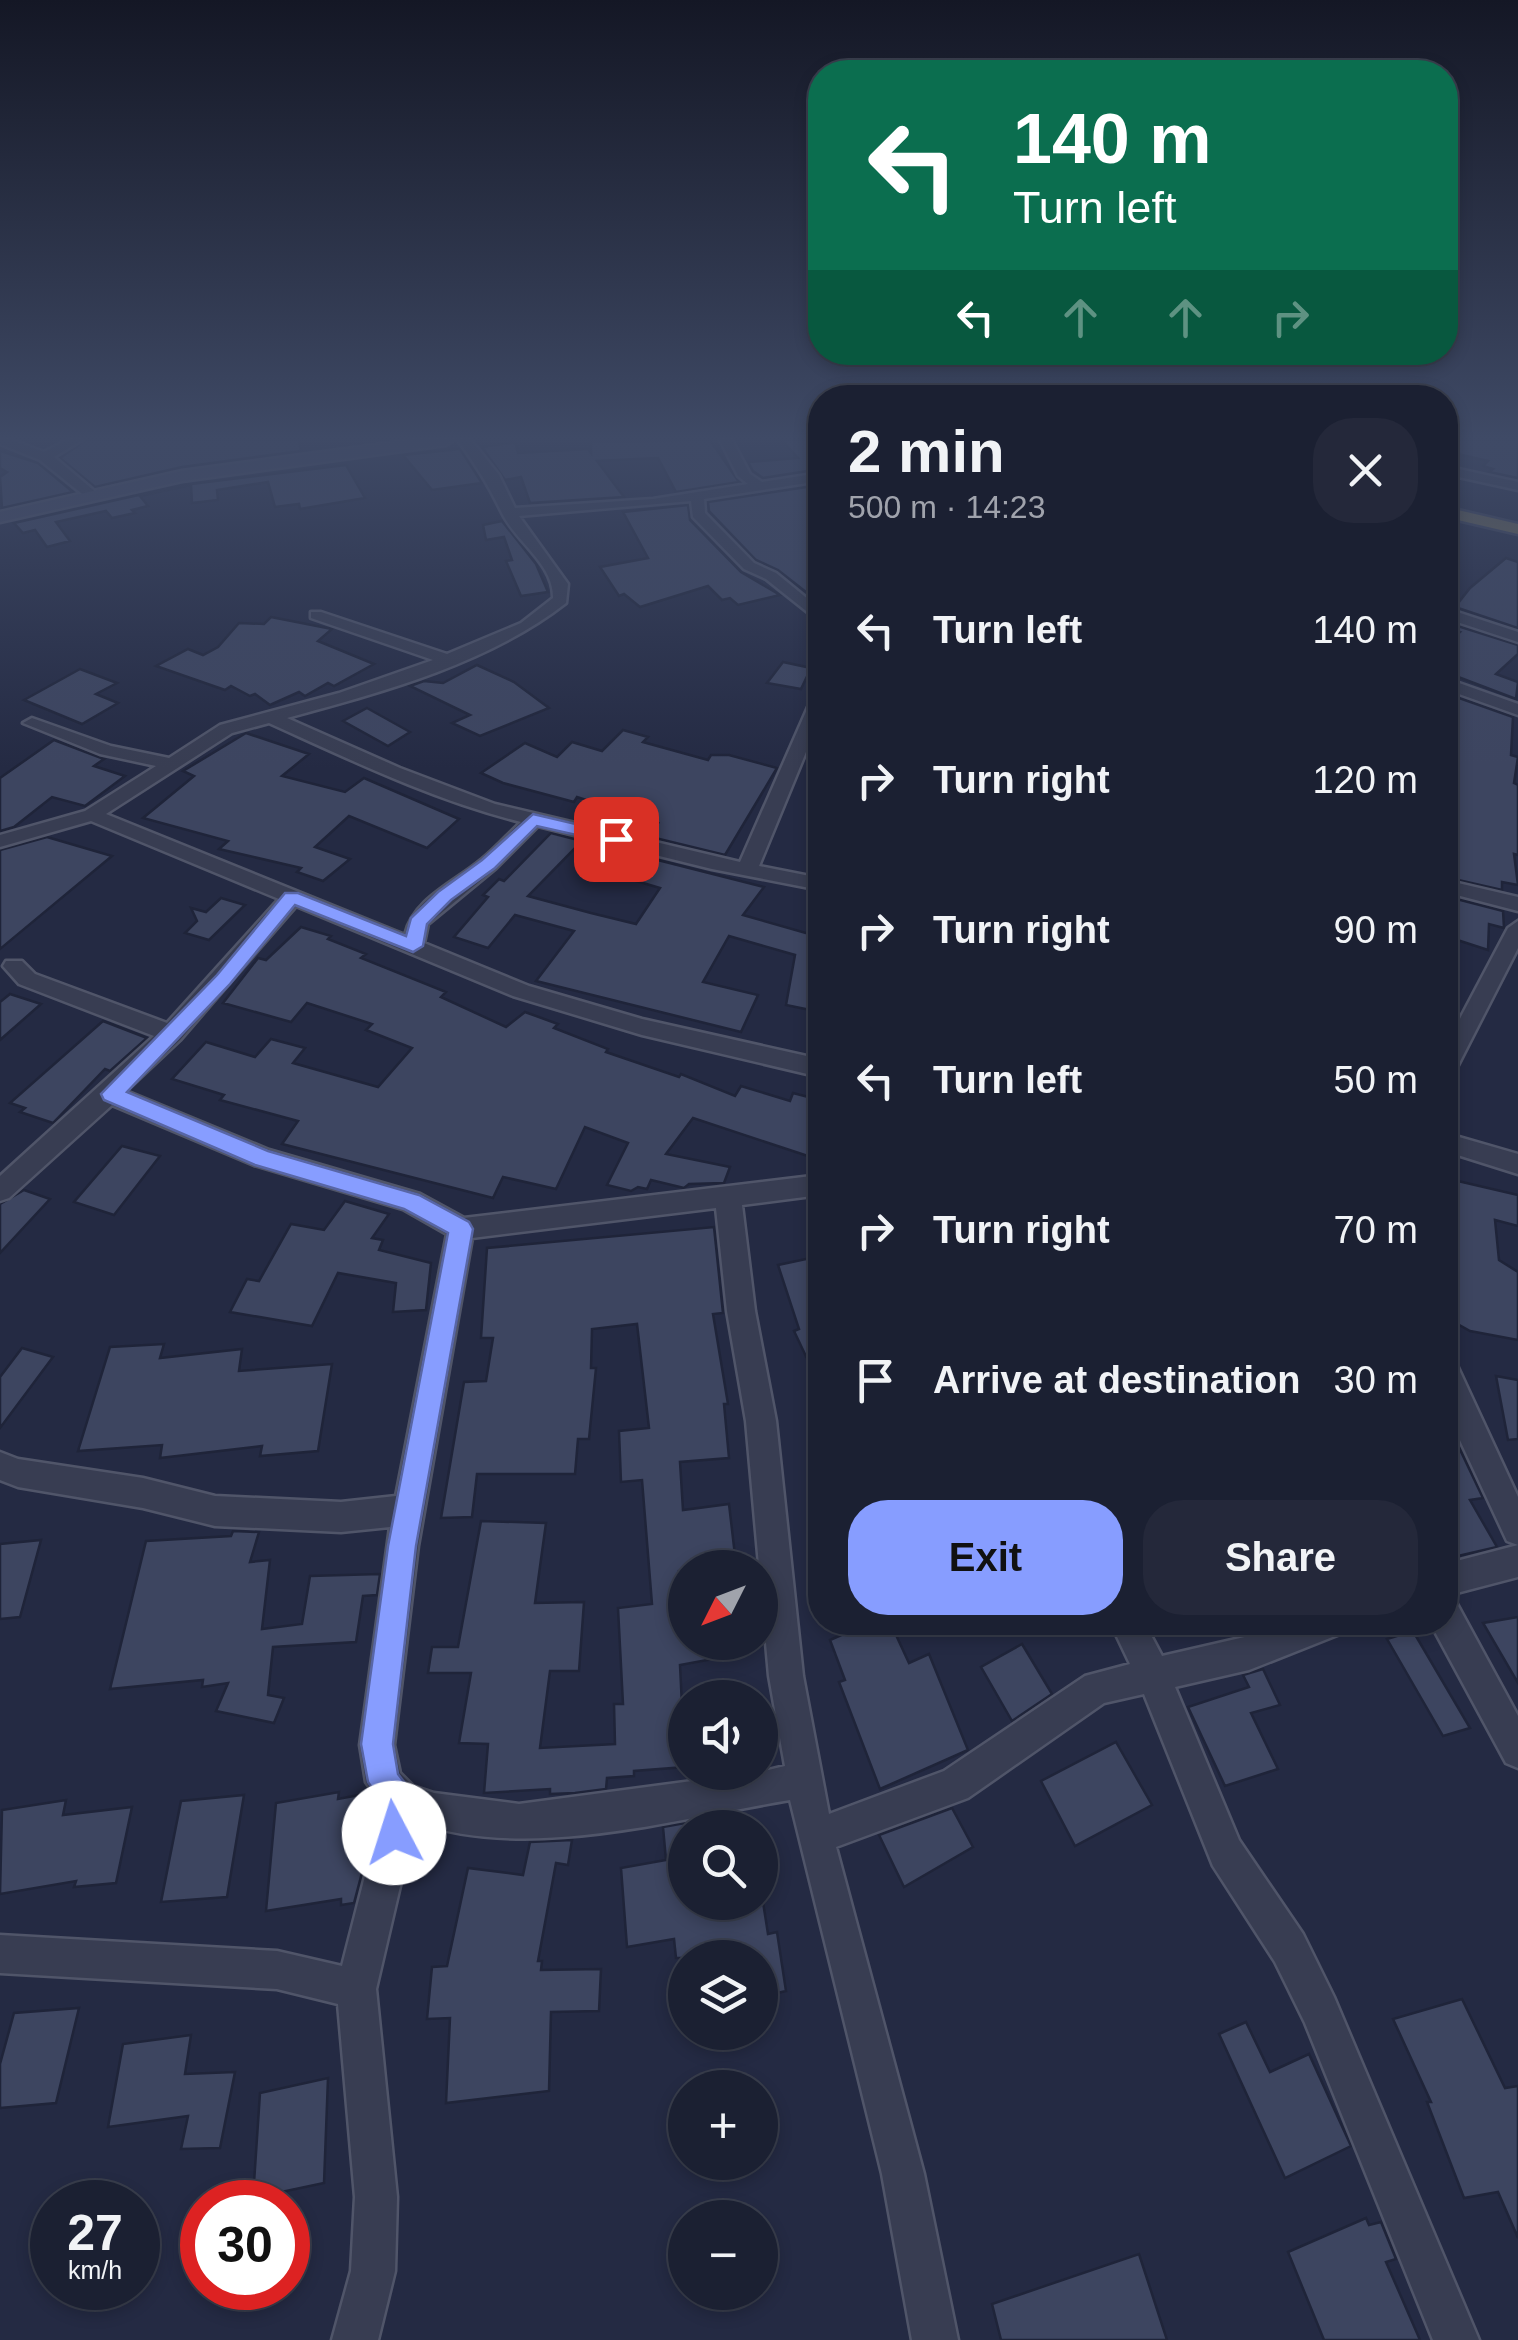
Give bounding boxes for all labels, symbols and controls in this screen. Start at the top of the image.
icon: left [848,100,978,230]
text: 140 m [1013,100,1211,178]
text: Turn left [1013,182,1176,233]
icon: left [948,290,1003,345]
icon: ahead [1053,290,1108,345]
icon: ahead [1158,290,1213,345]
icon: right [1263,290,1318,345]
text: 2 min [848,418,1005,485]
button: close [1313,418,1418,523]
text: 500 m · 14:23 [848,489,1045,525]
icon: left [848,603,903,658]
text: Turn left [933,609,1082,651]
text: 140 m [1312,609,1418,651]
icon: right [848,753,903,808]
text: Turn right [933,759,1110,801]
text: 120 m [1312,759,1418,801]
pin [574,797,659,882]
icon: arrive [589,812,644,867]
icon: right [848,903,903,958]
text: Turn right [933,909,1110,951]
text: 90 m [1334,909,1418,951]
icon: left [848,1053,903,1108]
text: Turn left [933,1059,1082,1101]
text: 50 m [1334,1059,1418,1101]
icon: right [848,1203,903,1258]
text: Turn right [933,1209,1110,1251]
text: 70 m [1334,1209,1418,1251]
icon: arrive [848,1353,903,1408]
text: Arrive at destination [933,1359,1300,1401]
text: 30 m [1334,1359,1418,1401]
button: Exit [848,1500,1123,1615]
button: Share [1143,1500,1418,1615]
north arrow [668,1550,778,1660]
map controls [668,1550,778,2310]
button: sound [668,1680,778,1790]
position arrow [342,1781,446,1885]
button: search [668,1810,778,1920]
button: layers [668,1940,778,2050]
button: + [668,2070,778,2180]
speed limit sign: 30 [180,2180,310,2310]
button: − [668,2200,778,2310]
text: 27 [67,2205,123,2261]
text: km/h [68,2256,122,2284]

